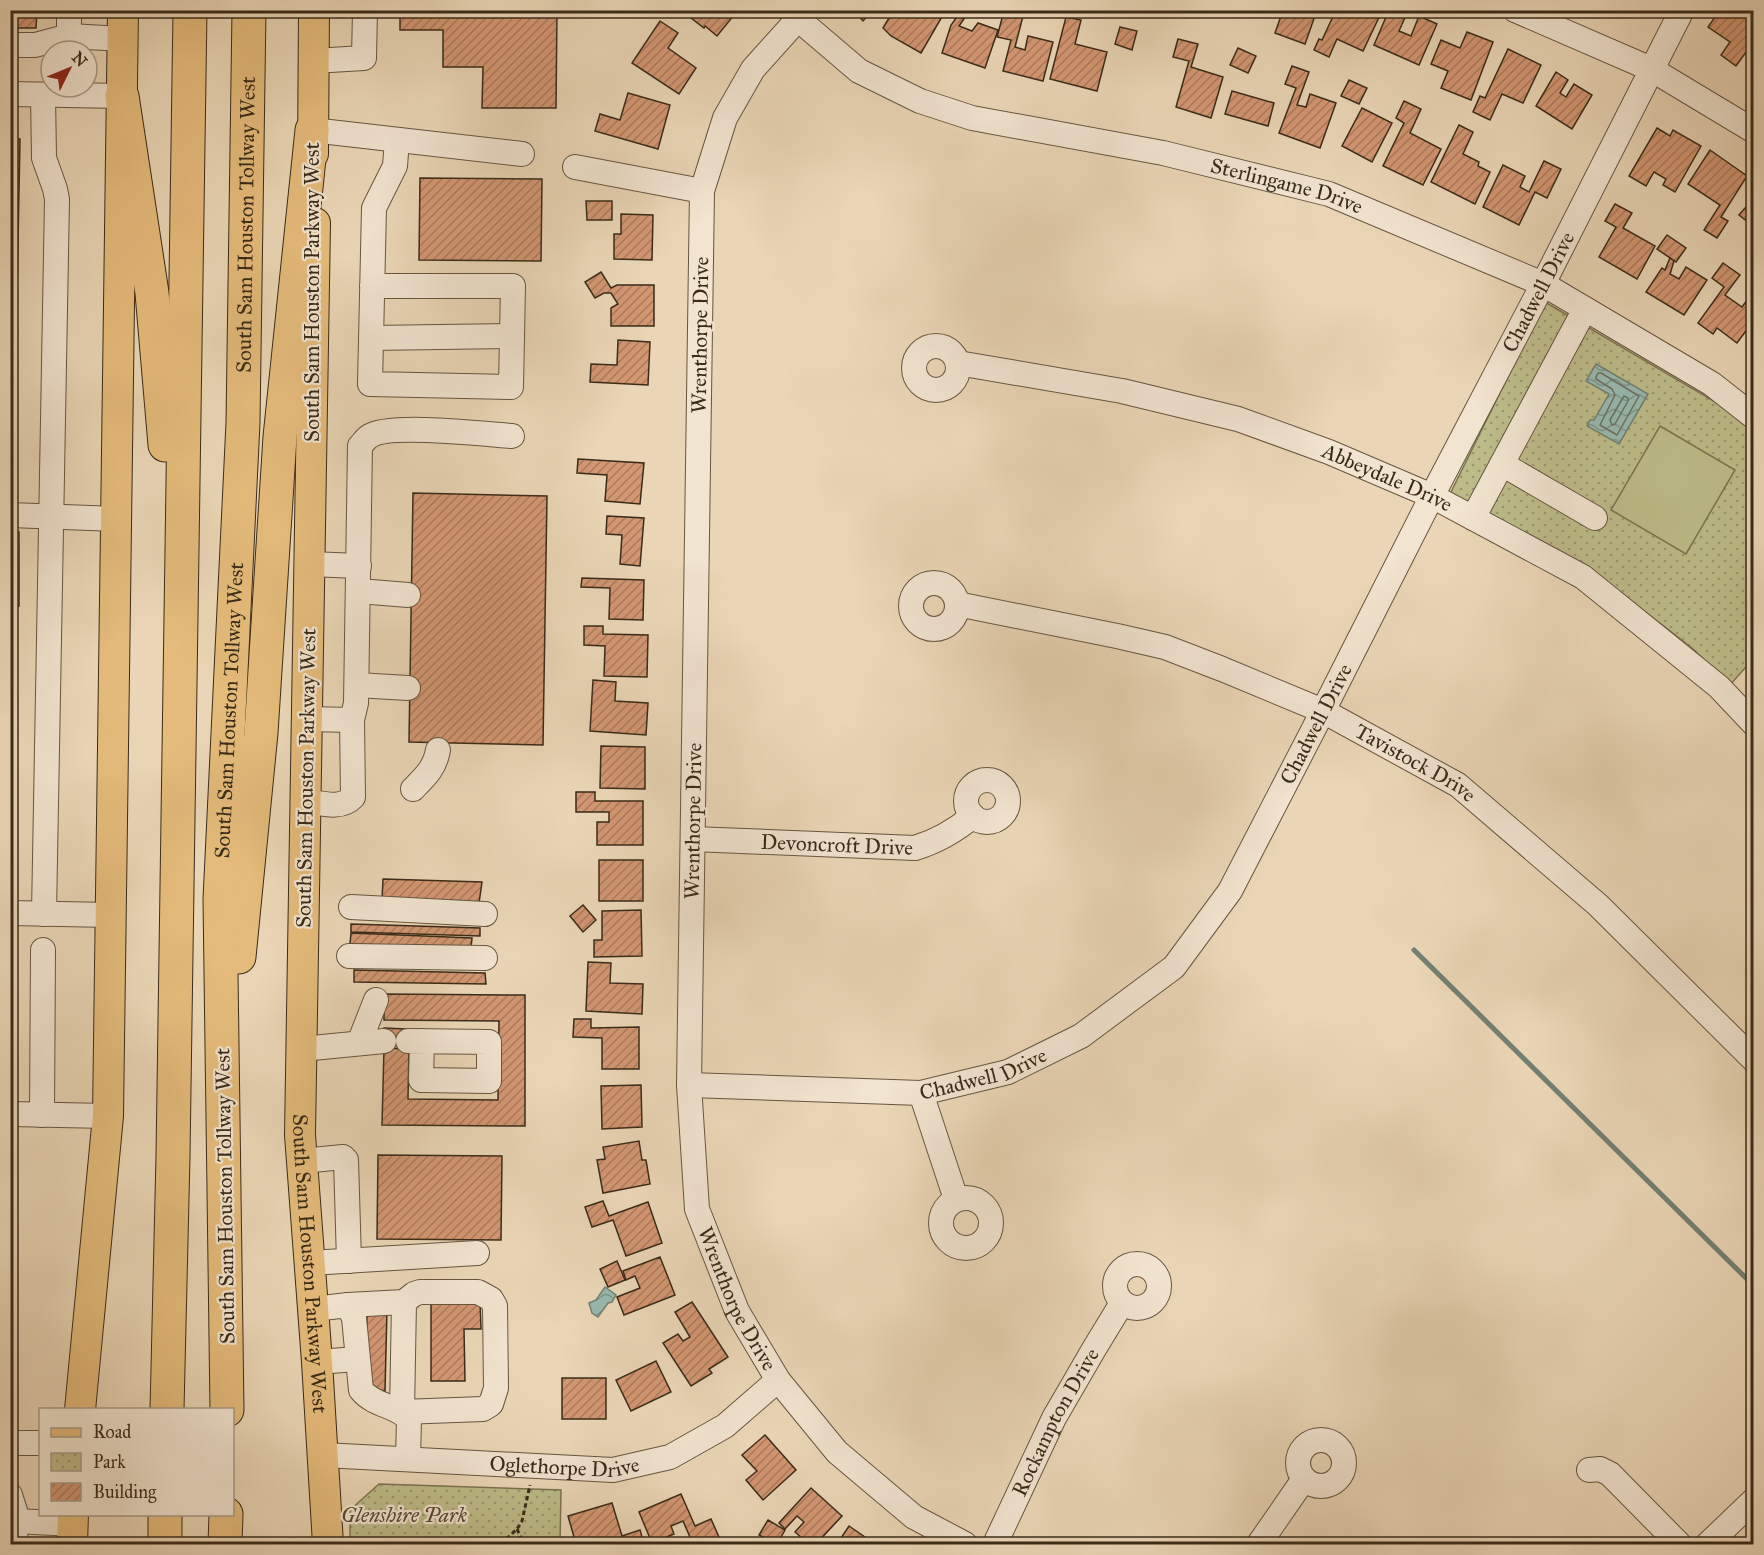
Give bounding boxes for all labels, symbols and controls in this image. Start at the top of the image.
north arrow [39,39,99,99]
text: N [68,48,91,71]
street label: South Sam Houston Tollway West [231,76,261,373]
street label: South Sam Houston Parkway West [299,142,325,442]
street label: Sterlingame Drive [1208,152,1367,220]
street label: Chadwell Drive [1497,227,1580,357]
street label: Wrenthorpe Drive [686,256,714,414]
street label: Abbeydale Drive [1317,437,1457,518]
street label: South Sam Houston Tollway West [209,561,249,859]
street label: South Sam Houston Parkway West [290,627,322,928]
street label: Chadwell Drive [1274,659,1358,789]
street label: Tavistock Drive [1350,718,1482,808]
street label: Wrenthorpe Drive [679,742,707,900]
street label: Devoncroft Drive [760,829,914,861]
street label: Chadwell Drive [917,1042,1051,1106]
street label: South Sam Houston Tollway West [209,1047,241,1344]
street label: South Sam Houston Parkway West [287,1114,333,1415]
street label: Wrenthorpe Drive [692,1223,783,1376]
street label: Rockampton Drive [1006,1343,1105,1500]
legend [39,1408,234,1516]
text: Road [93,1421,131,1443]
text: Park [93,1451,126,1473]
street label: Oglethorpe Drive [489,1451,642,1483]
text: Building [93,1481,157,1504]
park label: Glenshire Park [341,1502,468,1528]

